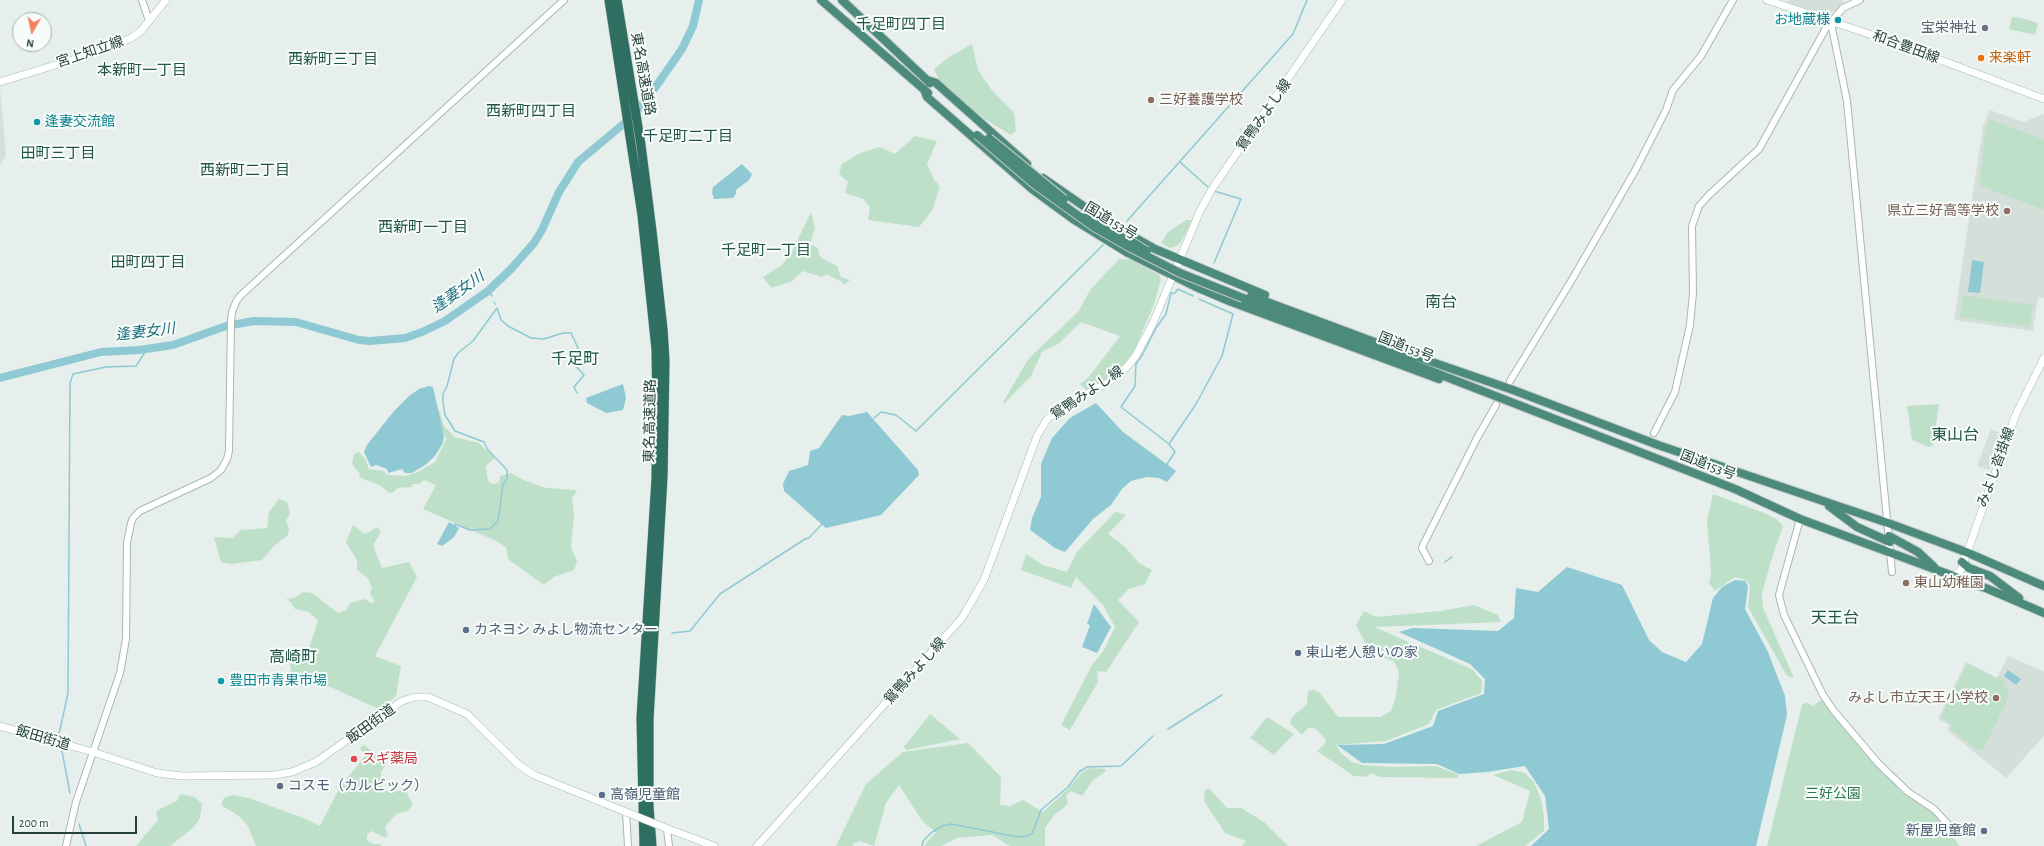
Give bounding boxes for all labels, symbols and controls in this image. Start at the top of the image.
north arrow [12,12,52,52]
place label: お地蔵様 [1774,12,1830,28]
district label: 千足町四丁目 [856,15,946,33]
marker: お地蔵様 [1833,15,1843,25]
place label: 宝栄神社 [1921,20,1977,36]
marker: 宝栄神社 [1980,23,1990,33]
street label: 和合豊田線 [1870,27,1942,67]
street label: 東名高速道路 [627,31,659,117]
street label: 宮上知立線 [54,33,126,71]
text: N [26,37,35,49]
district label: 西新町三丁目 [288,50,378,68]
place label: 来楽軒 [1989,50,2031,66]
marker: 来楽軒 [1976,53,1986,63]
district label: 本新町一丁目 [97,61,187,79]
street label: 鴛鴨みよし線 [1233,76,1295,154]
place label: 三好養護学校 [1159,92,1243,108]
marker: 三好養護学校 [1146,95,1156,105]
district label: 西新町四丁目 [486,102,576,120]
place label: 逢妻交流館 [45,114,115,130]
marker: 逢妻交流館 [32,117,42,127]
district label: 千足町二丁目 [643,127,733,145]
district label: 田町三丁目 [21,144,95,162]
district label: 西新町二丁目 [200,161,290,179]
street label: 国道153号 [1082,199,1140,243]
place label: 県立三好高等学校 [1887,203,1999,219]
marker: 県立三好高等学校 [2002,206,2012,216]
district label: 西新町一丁目 [378,218,468,236]
district label: 千足町一丁目 [721,241,811,259]
district label: 田町四丁目 [111,253,185,271]
water label: 逢妻女川 [428,267,488,317]
district label: 南台 [1425,292,1457,312]
water label: 逢妻女川 [114,319,176,345]
street label: 国道153号 [1376,329,1436,365]
district label: 千足町 [551,349,599,369]
street label: 鴛鴨みよし線 [1047,363,1127,423]
street label: 東名高速道路 [641,379,659,463]
district label: 東山台 [1931,425,1979,445]
street label: みよし沓掛線 [1974,425,2018,509]
street label: 国道153号 [1678,447,1738,483]
place label: 東山幼稚園 [1914,575,1984,591]
marker: 東山幼稚園 [1901,578,1911,588]
district label: 天王台 [1811,608,1859,628]
place label: カネヨシ みよし物流センター [474,622,658,638]
marker: カネヨシ みよし物流センター [461,625,471,635]
street label: 鴛鴨みよし線 [881,634,949,708]
place label: 東山老人憩いの家 [1306,645,1418,661]
district label: 高崎町 [269,647,317,667]
marker: 東山老人憩いの家 [1293,648,1303,658]
place label: 豊田市青果市場 [229,673,327,689]
marker: 豊田市青果市場 [216,676,226,686]
place label: みよし市立天王小学校 [1848,690,1988,706]
marker: みよし市立天王小学校 [1991,693,2001,703]
street label: 飯田街道 [343,701,399,747]
street label: 飯田街道 [14,722,72,754]
place label: スギ薬局 [362,751,418,767]
marker: スギ薬局 [349,754,359,764]
place label: コスモ（カルビック） [288,778,428,794]
marker: コスモ（カルビック） [275,781,285,791]
park label: 三好公園 [1805,786,1861,802]
place label: 高嶺児童館 [610,787,680,803]
marker: 高嶺児童館 [597,790,607,800]
scale bar [14,808,139,834]
text: 200 m [19,817,49,829]
place label: 新屋児童館 [1906,823,1976,839]
marker: 新屋児童館 [1979,826,1989,836]

